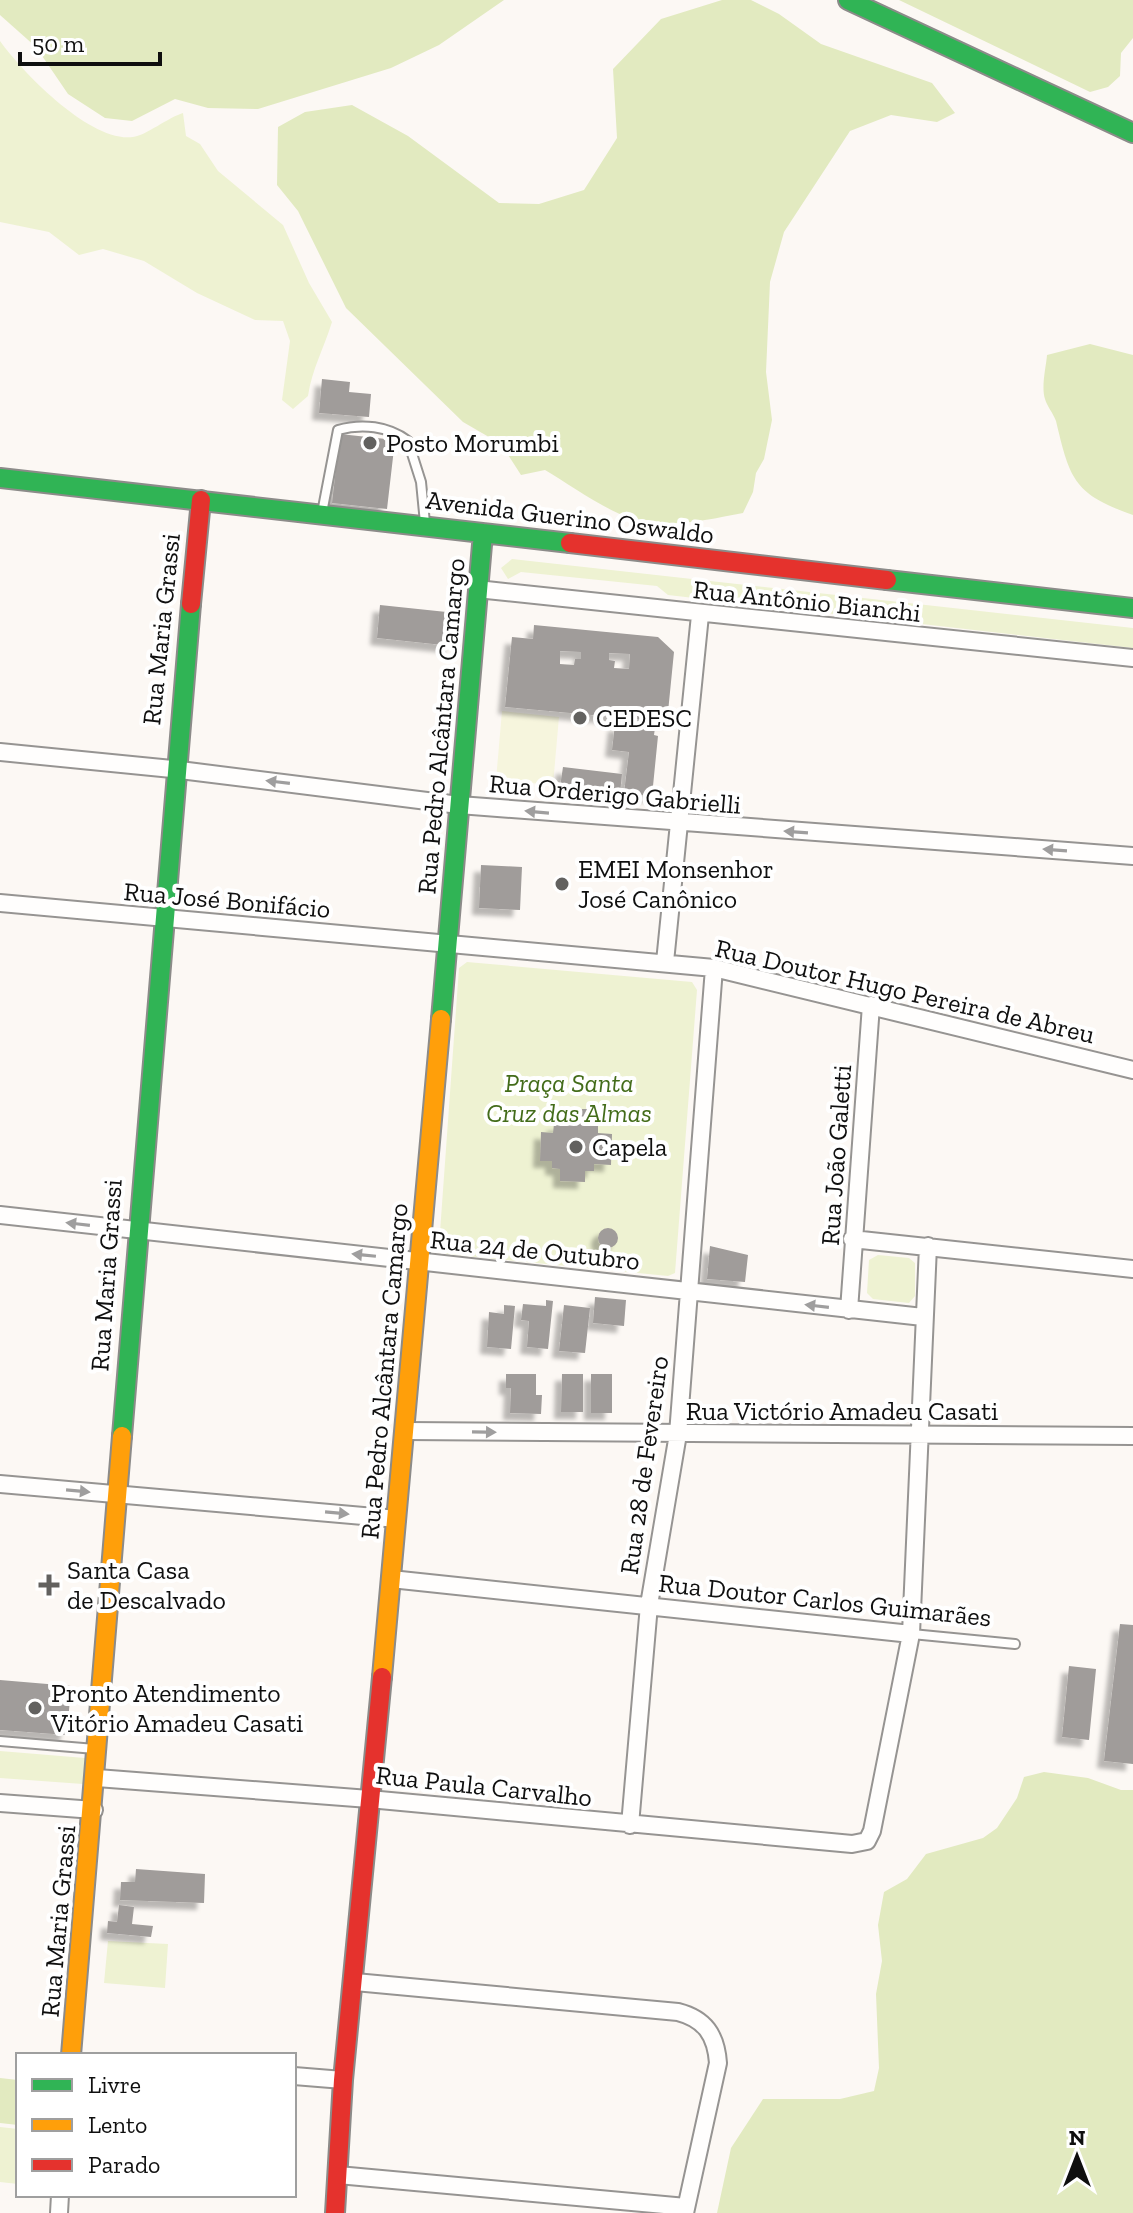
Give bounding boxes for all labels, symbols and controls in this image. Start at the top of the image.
scale bar [20,16,160,66]
text: 50 m [32,29,85,58]
place label: Posto Morumbi [386,427,559,459]
marker: Posto Morumbi [361,434,379,452]
street label: Avenida Guerino Oswaldo [424,483,716,551]
street label: Rua Maria Grassi [135,532,187,726]
street label: Rua Pedro Alcântara Camargo [410,557,472,895]
street label: Rua Antônio Bianchi [692,573,922,629]
place label: CEDESC [596,702,692,734]
marker: CEDESC [571,709,589,727]
street label: Rua Orderigo Gabrielli [488,767,742,821]
one-way arrow [265,776,290,789]
one-way arrow [524,805,549,818]
one-way arrow [783,825,808,838]
one-way arrow [1042,843,1067,856]
place label: EMEI Monsenhor José Canônico [578,853,774,915]
street label: Rua José Bonifácio [122,875,332,925]
marker: EMEI Monsenhor José Canônico [553,875,571,893]
street label: Rua Doutor Hugo Pereira de Abreu [712,932,1098,1050]
street label: Rua João Galetti [814,1064,858,1246]
park label: Praça Santa Cruz das Almas [486,1067,652,1129]
place label: Capela [592,1131,668,1163]
marker: Capela [567,1138,585,1156]
street label: Rua Maria Grassi [83,1178,129,1372]
street label: Rua Pedro Alcântara Camargo [353,1202,415,1540]
one-way arrow [65,1217,90,1230]
street label: Rua 24 de Outubro [429,1223,641,1277]
one-way arrow [351,1249,376,1262]
one-way arrow [804,1299,829,1312]
street label: Rua 28 de Fevereiro [613,1354,675,1576]
street label: Rua Victório Amadeu Casati [686,1395,998,1427]
one-way arrow [472,1425,497,1438]
one-way arrow [66,1485,91,1498]
one-way arrow [325,1507,350,1520]
place label: Santa Casa de Descalvado [67,1554,226,1616]
street label: Rua Doutor Carlos Guimarães [657,1567,993,1633]
marker: Santa Casa de Descalvado [38,1574,60,1596]
place label: Pronto Atendimento Vitório Amadeu Casati [50,1677,303,1739]
marker: Pronto Atendimento Vitório Amadeu Casati [26,1699,44,1717]
street label: Rua Paula Carvalho [374,1759,594,1813]
street label: Rua Maria Grassi [34,1824,82,2018]
legend [16,2053,296,2197]
text: Livre [88,2070,141,2099]
text: Lento [88,2110,147,2139]
north arrow [1037,2117,1117,2197]
text: N [1069,2124,1086,2151]
text: Parado [88,2150,160,2179]

